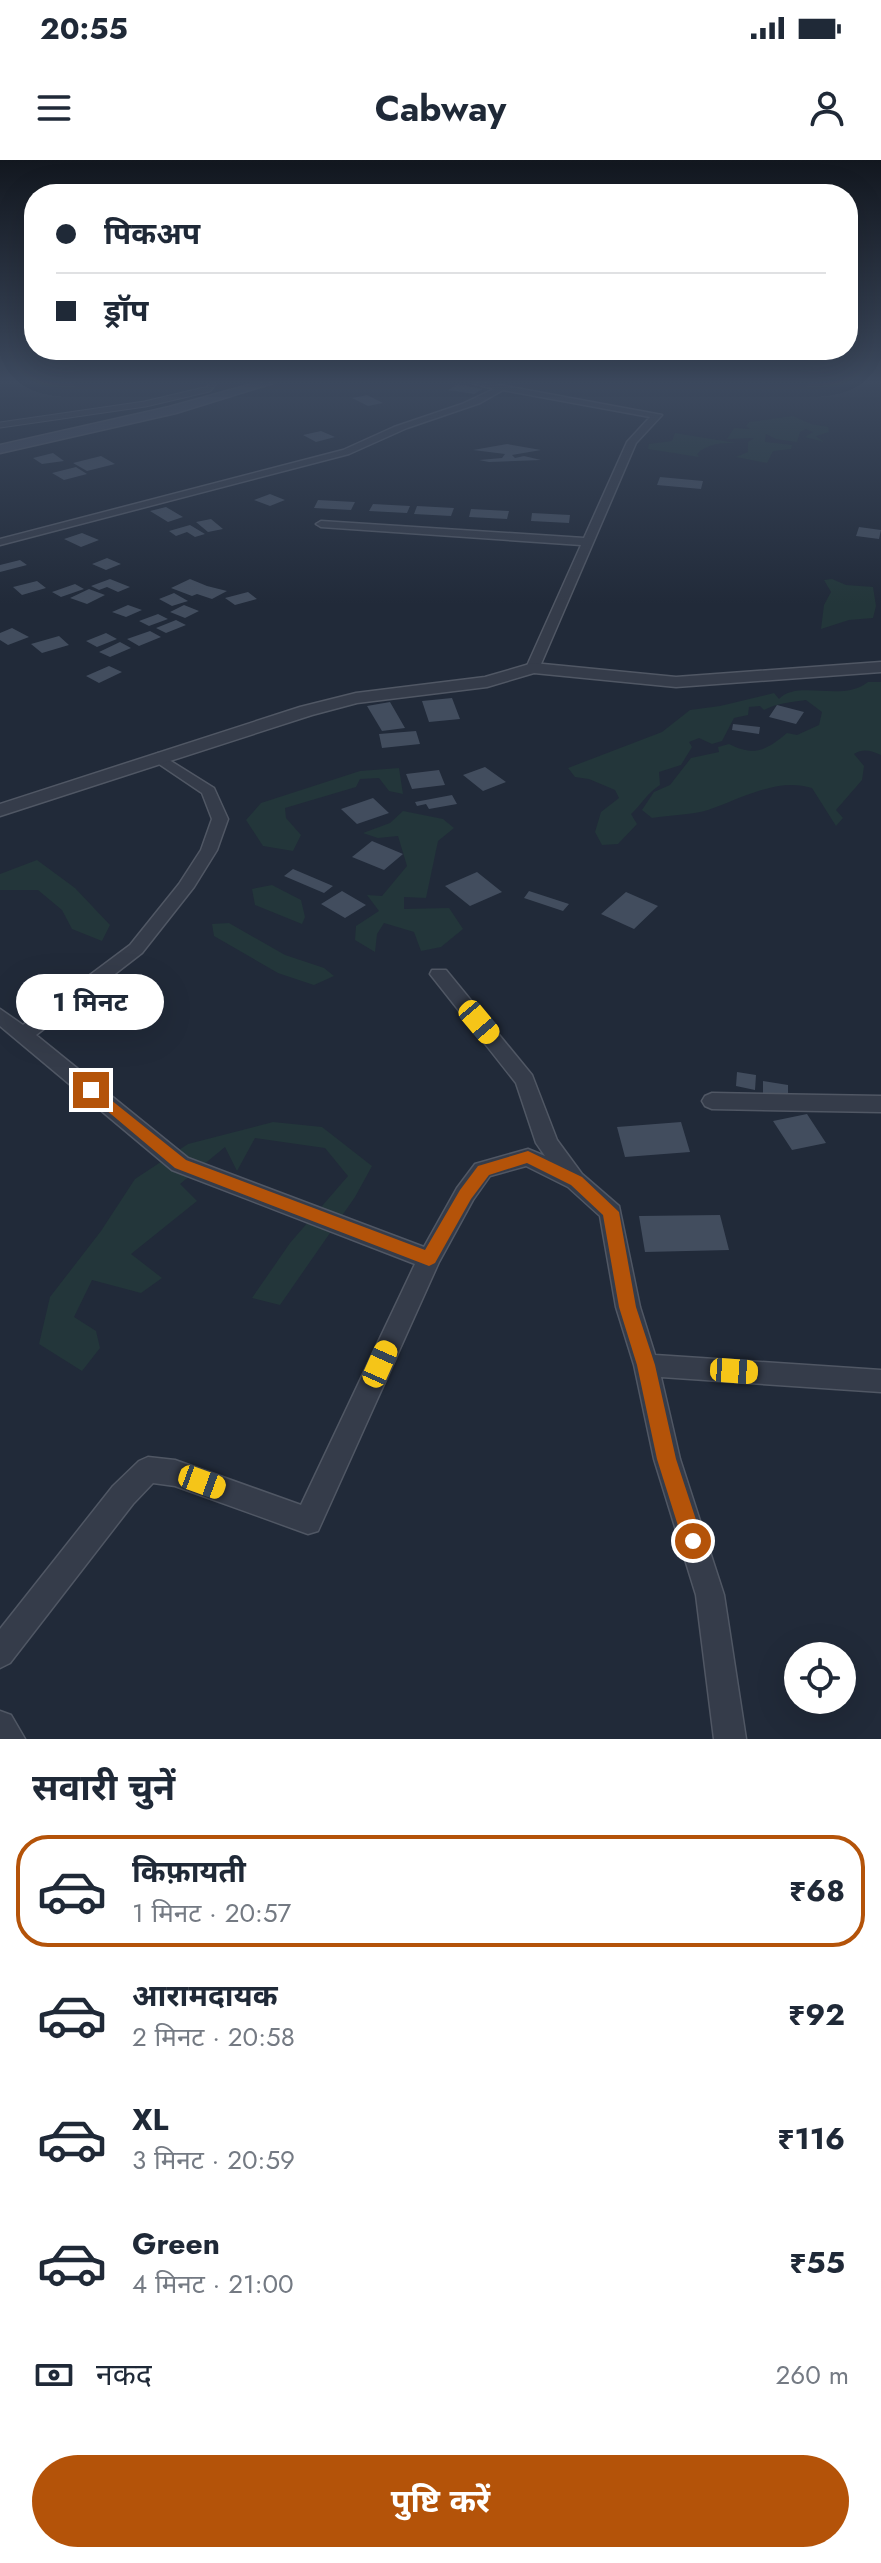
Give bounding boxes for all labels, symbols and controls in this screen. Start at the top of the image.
text: 20:55 [40,7,128,50]
text: Cabway [375,82,506,134]
icon: menu [32,86,76,130]
icon: person [805,86,849,130]
text: पिकअप [104,212,200,255]
text: ड्रॉप [104,289,148,332]
callout: 1 मिनट [17,974,165,1030]
text: 1 मिनट [52,983,128,1021]
car [454,996,504,1048]
route end [73,1072,109,1108]
car [359,1337,401,1391]
car [709,1357,759,1385]
car [175,1463,229,1501]
route start [675,1523,711,1559]
map controls [784,1642,856,1714]
button: locate [784,1642,856,1714]
text: सवारी चुनें [32,1761,175,1813]
text: किफ़ायती [132,1850,246,1893]
icon: car [36,1855,108,1927]
text: ₹68 [789,1869,845,1912]
text: 1 मिनट · 20:57 [132,1894,291,1932]
text: आरामदायक [132,1974,278,2017]
icon: car [36,1979,108,2051]
text: ₹92 [788,1993,845,2036]
text: 2 मिनट · 20:58 [132,2018,295,2056]
text: XL [132,2098,168,2141]
icon: car [36,2103,108,2175]
text: ₹116 [777,2117,845,2160]
text: 3 मिनट · 20:59 [132,2141,295,2179]
text: Green [132,2222,220,2265]
icon: car [36,2227,108,2299]
text: ₹55 [789,2241,845,2284]
text: 4 मिनट · 21:00 [132,2265,294,2303]
icon: cash [32,2353,76,2397]
text: नकद [96,2353,152,2396]
text: 260 m [776,2356,849,2394]
button: पुष्टि करें [32,2455,849,2547]

